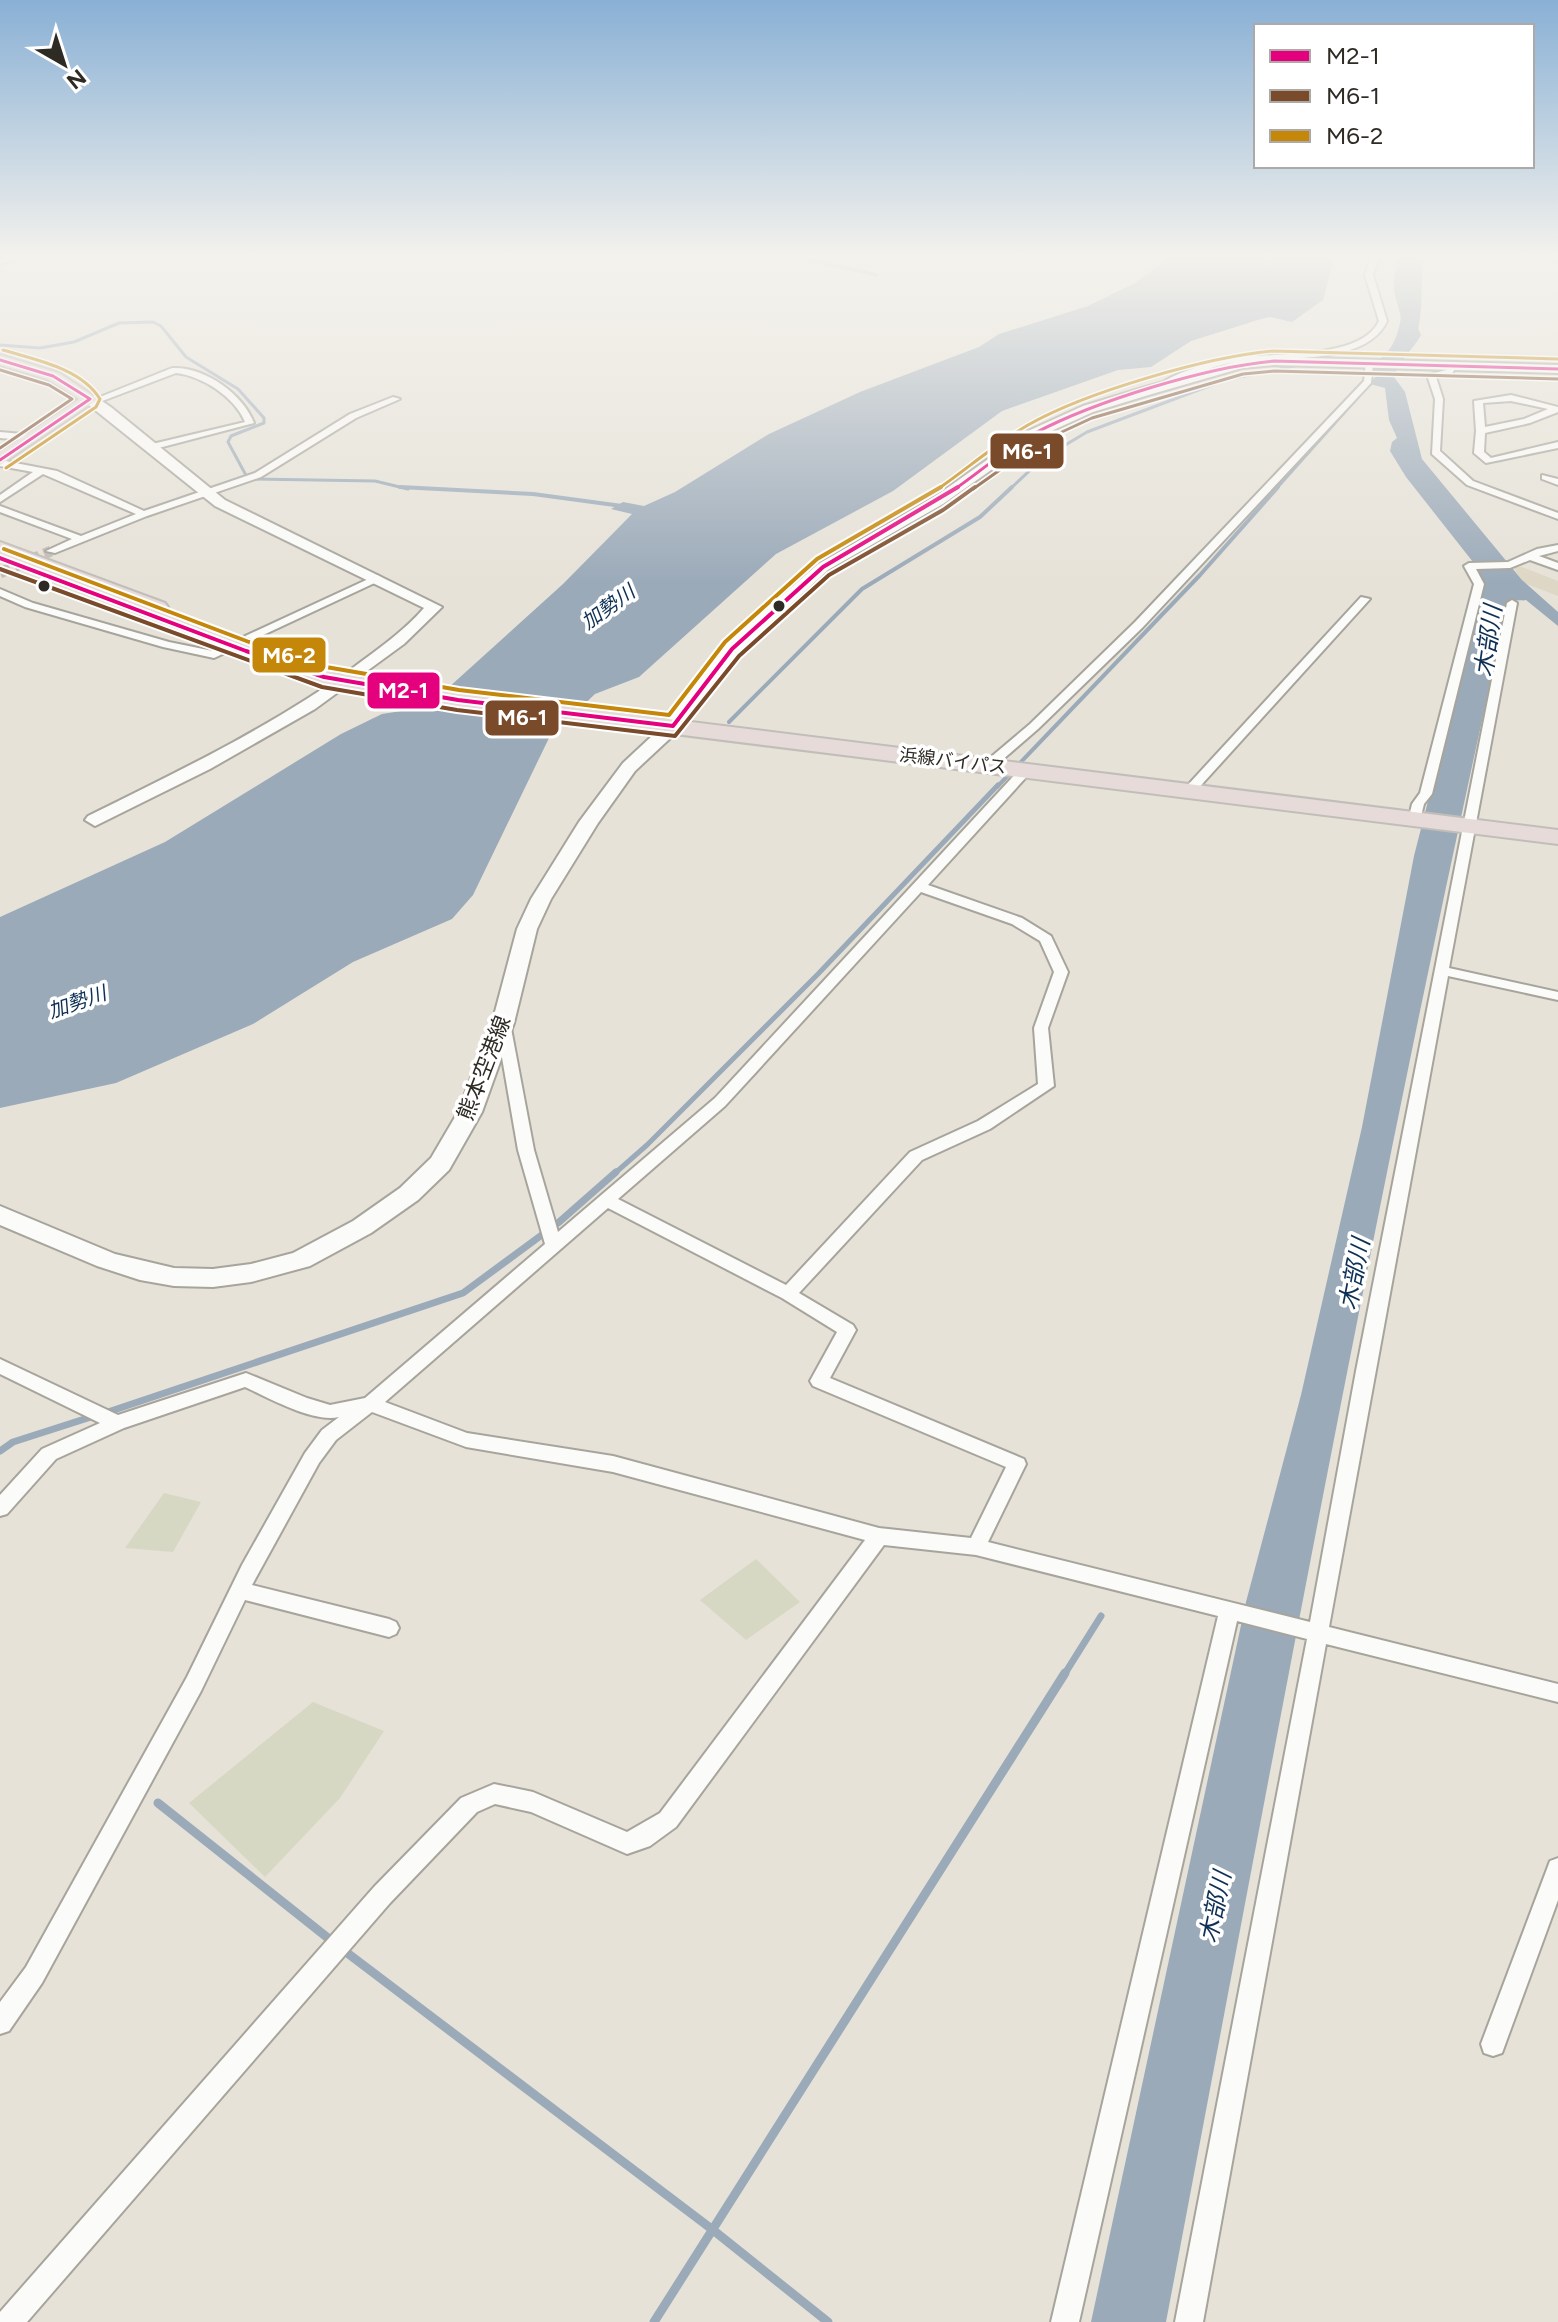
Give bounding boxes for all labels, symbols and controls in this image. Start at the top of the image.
north arrow [24,24,104,104]
legend [1254,24,1534,168]
text: M2-1 [1326,41,1380,70]
text: N [61,63,91,95]
text: M6-1 [1326,81,1380,110]
text: M6-2 [1326,121,1383,150]
line badge: M6-1 [989,432,1065,470]
text: M6-1 [1002,438,1052,465]
unlabelled marker [36,578,52,594]
water label: 加勢川 [577,578,641,634]
unlabelled marker [771,598,787,614]
water label: 木部川 [1469,600,1508,679]
line badge: M6-2 [251,636,327,674]
text: M6-2 [262,642,316,669]
line badge: M2-1 [366,671,441,710]
text: M2-1 [378,677,428,704]
line badge: M6-1 [484,699,560,737]
text: M6-1 [497,704,547,731]
street label: 浜線バイパス [898,744,1008,778]
water label: 加勢川 [45,980,111,1023]
street label: 熊本空港線 [452,1012,516,1124]
water label: 木部川 [1333,1233,1376,1312]
water label: 木部川 [1193,1866,1237,1945]

